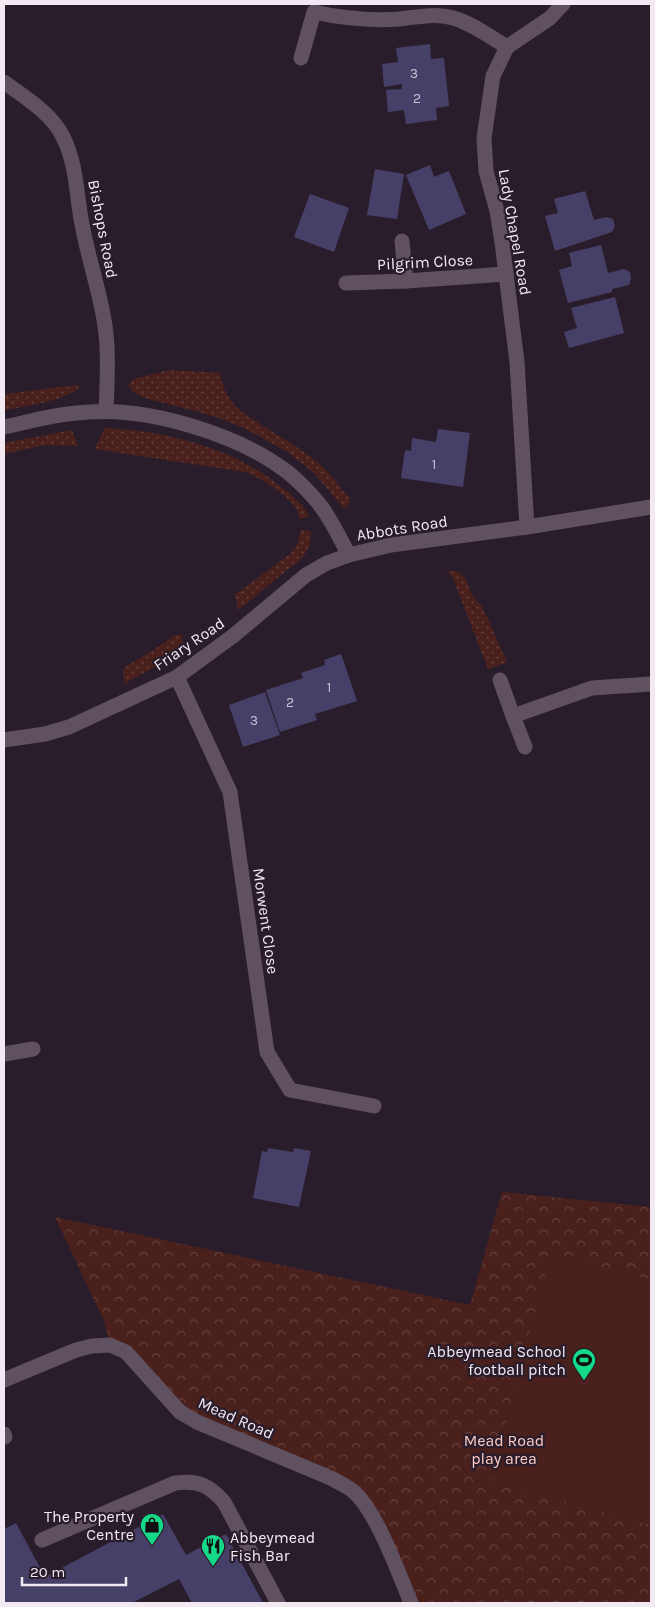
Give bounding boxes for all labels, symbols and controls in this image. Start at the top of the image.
house number: 3 [410,65,418,82]
house number: 2 [413,90,421,107]
street label: Lady Chapel Road [495,167,535,297]
street label: Bishops Road [84,178,122,280]
street label: Pilgrim Close [377,250,473,274]
house number: 1 [432,456,436,473]
street label: Abbots Road [355,511,449,545]
street label: Friary Road [150,613,228,675]
house number: 1 [327,679,331,696]
house number: 2 [286,694,294,711]
house number: 3 [250,712,258,729]
street label: Morwent Close [249,867,283,975]
place label: Abbeymead School football pitch [427,1342,566,1379]
sports icon: Abbeymead School football pitch [571,1347,597,1381]
street label: Mead Road [195,1393,277,1443]
park label: Mead Road play area [464,1431,544,1468]
place label: The Property Centre [44,1507,135,1544]
shop icon: The Property Centre [139,1512,165,1546]
place label: Abbeymead Fish Bar [230,1528,315,1565]
restaurant icon: Abbeymead Fish Bar [200,1533,226,1567]
scale bar [22,1554,126,1586]
text: 20 m [30,1563,65,1581]

